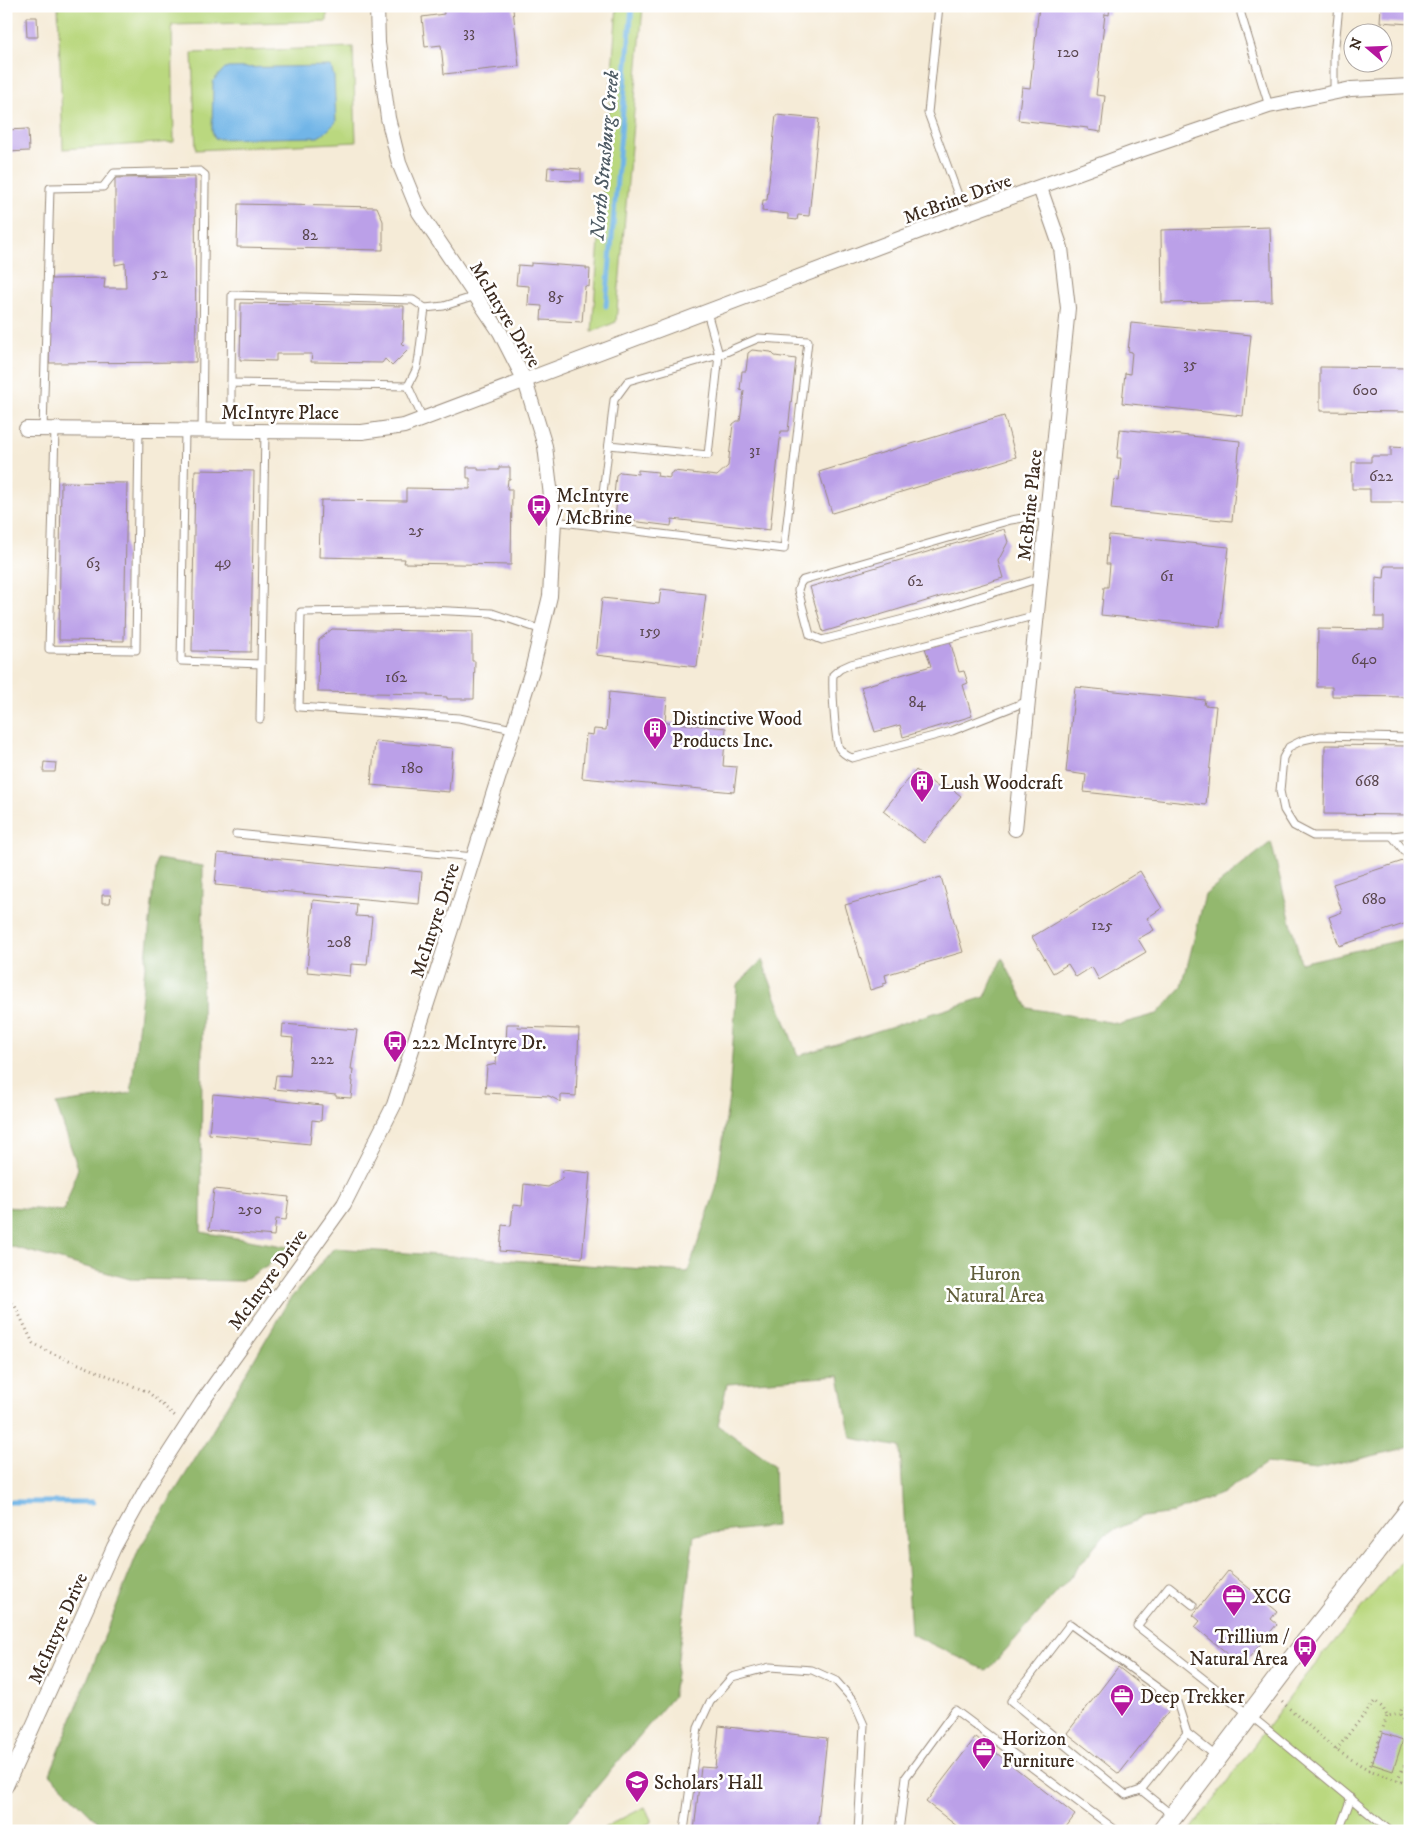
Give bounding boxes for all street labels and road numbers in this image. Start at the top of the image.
street label: McBrine Drive [900,169,1015,230]
street label: McIntyre Drive [464,258,545,372]
street label: McIntyre Place [221,402,339,425]
street label: McBrine Place [1013,448,1048,562]
street label: McIntyre Drive [406,860,465,981]
street label: McIntyre Drive [224,1225,313,1335]
street label: McIntyre Drive [24,1569,93,1688]

